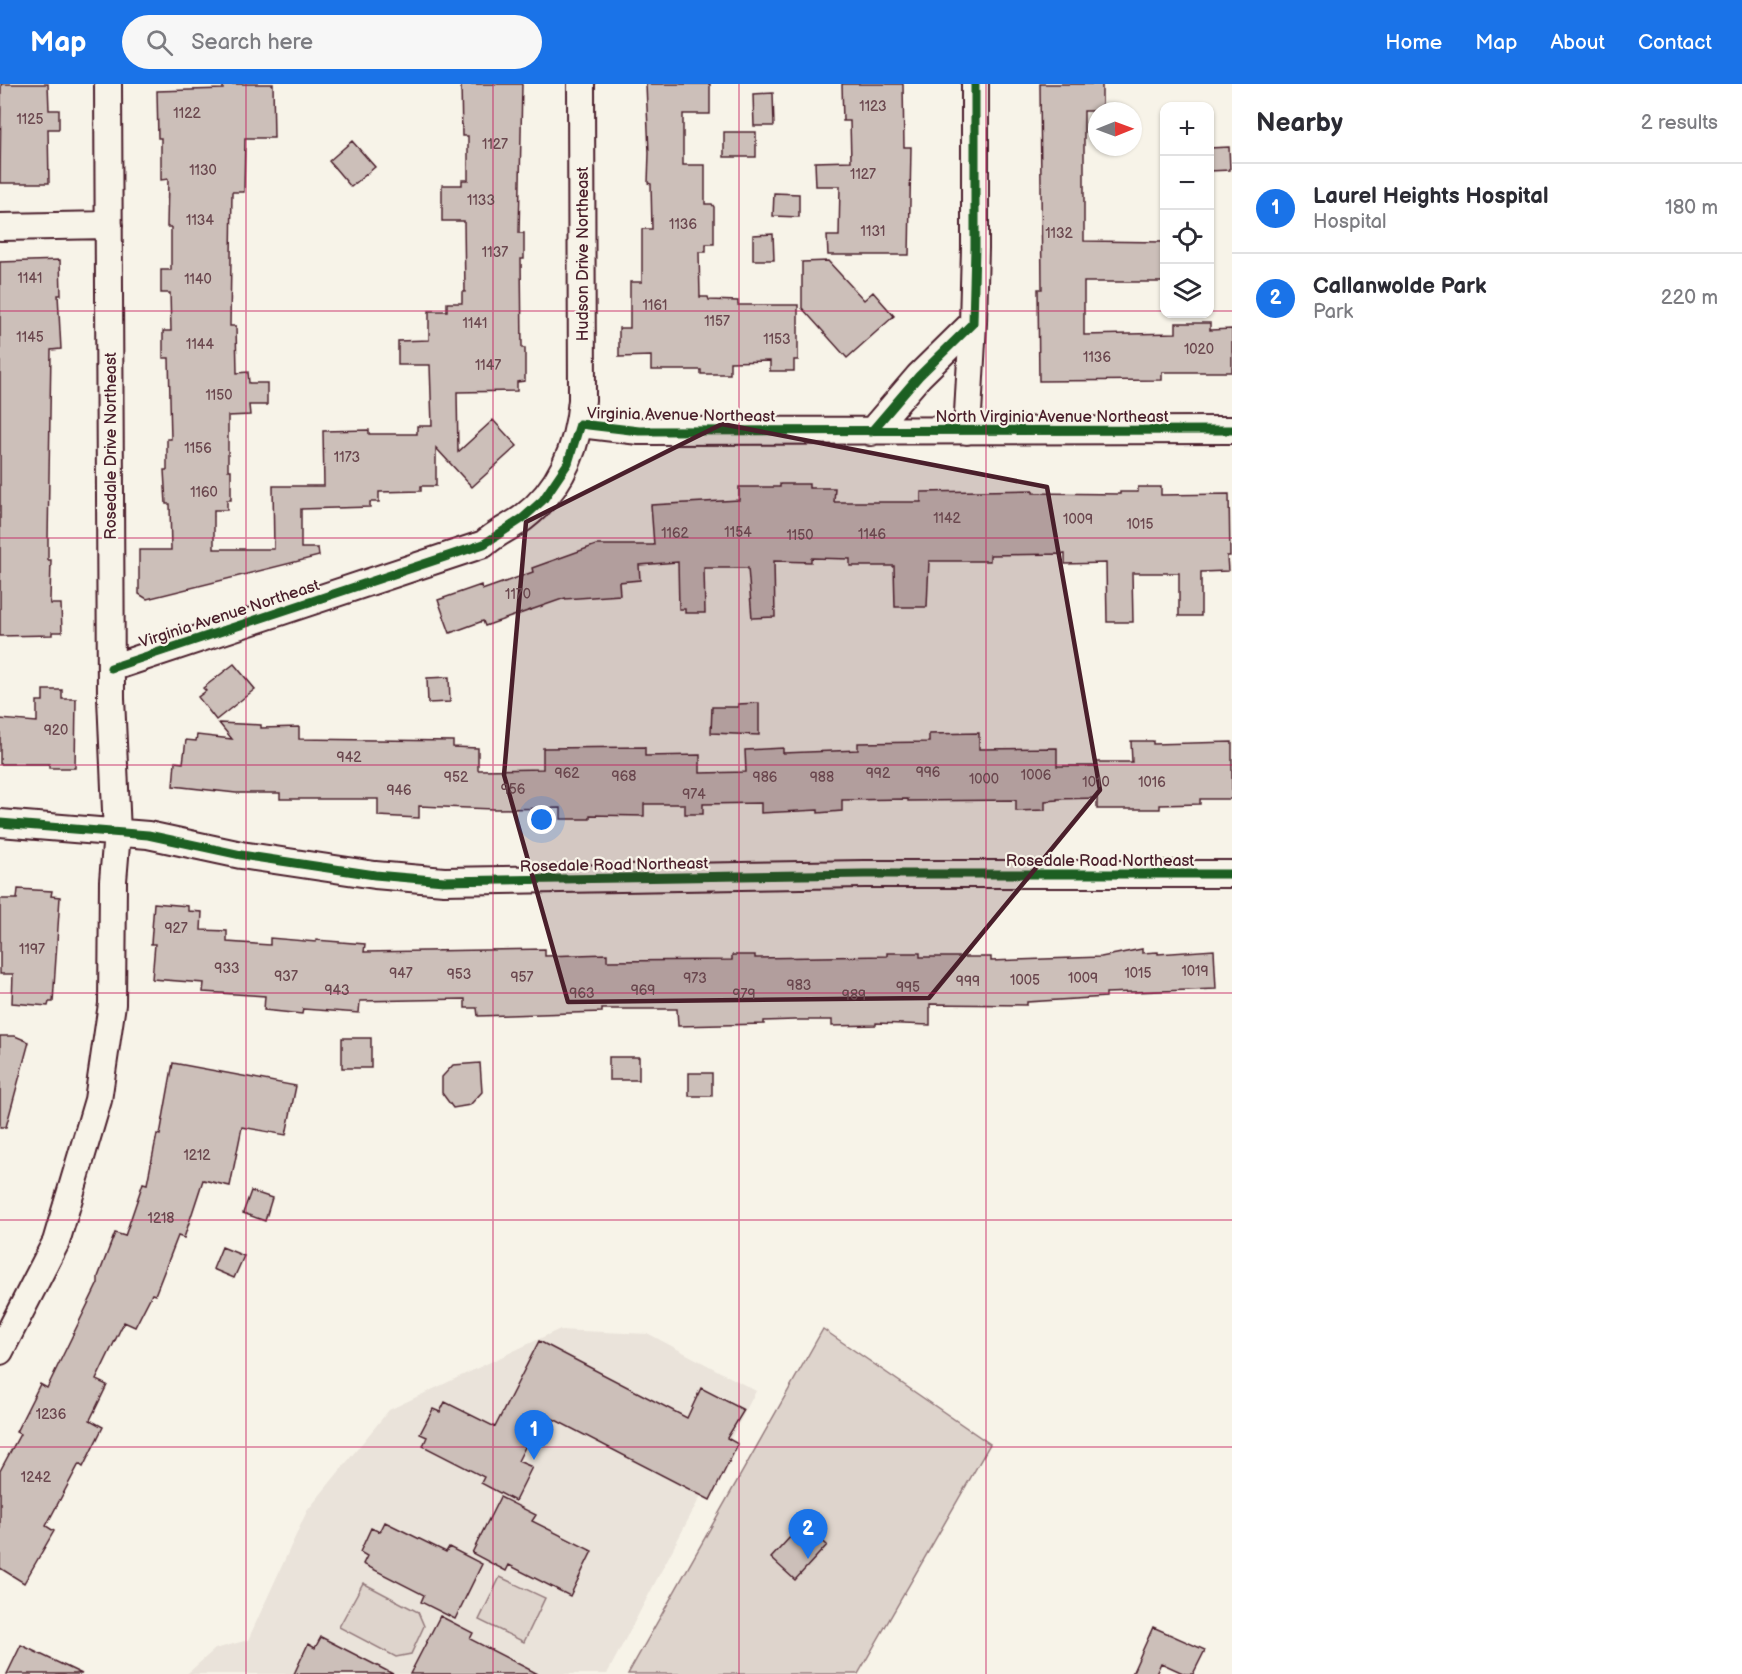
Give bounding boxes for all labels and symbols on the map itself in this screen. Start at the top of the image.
house number: 1123 [859,98,887,115]
north arrow [1088,102,1142,156]
house number: 1122 [173,105,201,122]
house number: 1125 [16,111,44,128]
house number: 1127 [482,136,508,153]
house number: 1130 [189,162,217,179]
house number: 1127 [850,166,876,183]
street label: Hudson Drive Northeast [574,167,593,341]
house number: 1133 [467,192,495,209]
house number: 1134 [186,212,214,229]
house number: 1136 [669,216,697,233]
house number: 1131 [861,223,885,240]
house number: 1132 [1045,225,1074,242]
house number: 1137 [482,244,508,261]
house number: 1141 [18,270,42,287]
house number: 1140 [184,271,212,288]
house number: 1161 [643,297,667,314]
house number: 1157 [704,313,730,330]
house number: 1141 [463,315,487,332]
house number: 1145 [16,329,44,346]
house number: 1153 [763,331,791,348]
house number: 1144 [186,336,214,353]
house number: 1020 [1184,341,1214,358]
house number: 1136 [1083,349,1111,366]
street label: Rosedale Drive Northeast [102,352,121,540]
house number: 1147 [475,357,501,374]
house number: 1150 [205,387,233,404]
street label: Virginia Avenue Northeast [587,404,775,427]
street label: North Virginia Avenue Northeast [935,408,1169,427]
house number: 1156 [184,440,212,457]
house number: 1173 [334,449,360,466]
house number: 1160 [190,484,218,501]
house number: 1142 [933,510,962,527]
house number: 1009 [1063,511,1093,528]
house number: 1015 [1126,516,1154,533]
house number: 1154 [724,524,752,541]
house number: 1162 [661,525,690,542]
house number: 1146 [858,526,886,543]
house number: 1150 [786,527,814,544]
street label: Virginia Avenue Northeast [137,576,322,653]
house number: 1170 [505,586,531,603]
house number: 920 [44,722,68,739]
house number: 942 [337,749,362,766]
house number: 996 [916,764,941,781]
house number: 962 [555,765,580,782]
house number: 992 [866,765,891,782]
house number: 1006 [1021,767,1052,784]
house number: 968 [612,768,636,785]
house number: 952 [444,769,469,786]
house number: 986 [753,769,778,786]
house number: 988 [810,769,834,786]
house number: 1000 [969,771,999,788]
house number: 1010 [1082,774,1110,791]
house number: 1016 [1138,774,1166,791]
house number: 956 [501,781,526,798]
house number: 946 [386,782,412,799]
house number: 974 [682,786,706,803]
your location [527,805,556,834]
street label: Rosedale Road Northeast [1006,852,1194,871]
street label: Rosedale Road Northeast [520,854,709,877]
house number: 927 [164,920,188,937]
house number: 1197 [19,941,45,958]
house number: 933 [214,960,240,977]
house number: 1019 [1181,963,1209,980]
house number: 947 [389,965,413,982]
house number: 1015 [1124,965,1152,982]
house number: 953 [447,966,471,983]
house number: 937 [274,968,298,985]
house number: 957 [511,969,534,986]
house number: 973 [683,970,707,987]
house number: 1009 [1068,970,1098,987]
house number: 1005 [1010,972,1040,989]
house number: 999 [956,973,980,990]
house number: 983 [787,977,811,994]
house number: 995 [896,979,920,996]
house number: 943 [324,982,350,999]
house number: 969 [631,982,655,999]
house number: 963 [569,985,595,1002]
house number: 979 [732,986,756,1003]
house number: 989 [842,987,866,1004]
house number: 1212 [183,1147,211,1164]
house number: 1218 [147,1210,175,1227]
house number: 1236 [36,1406,67,1423]
pin: 1 [514,1410,554,1460]
house number: 1242 [21,1469,52,1486]
pin: 2 [788,1510,828,1559]

